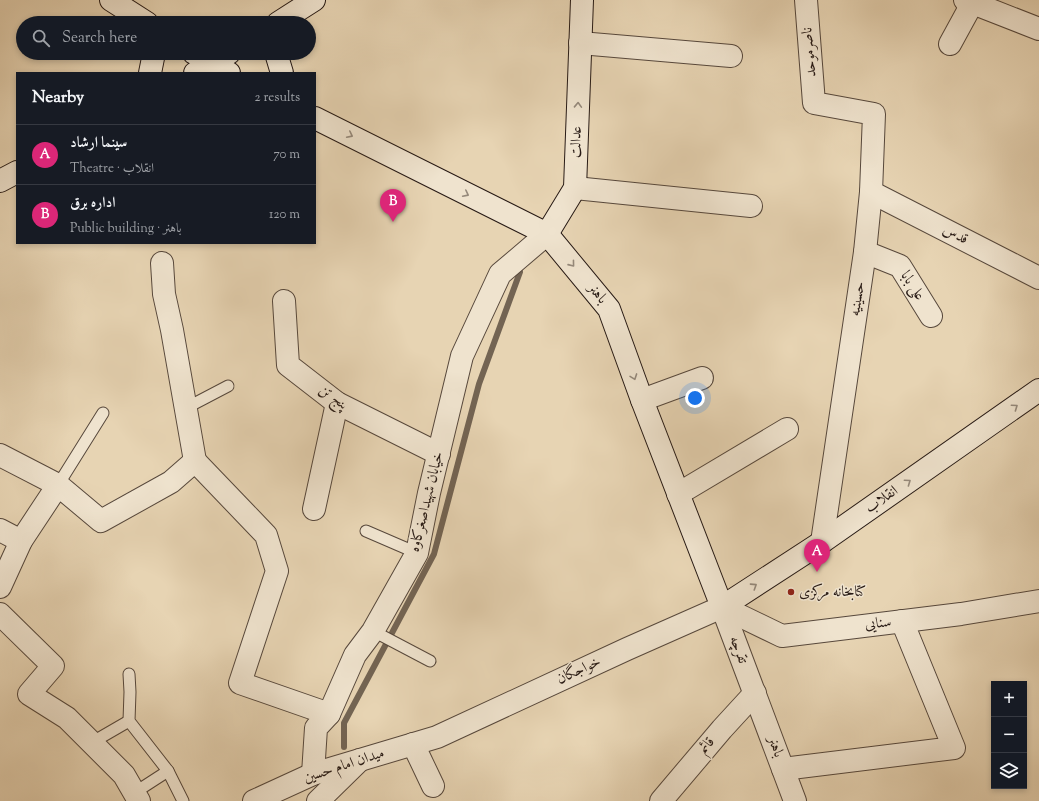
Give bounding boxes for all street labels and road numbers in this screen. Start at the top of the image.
street label: ناصرموحد [797,26,823,78]
street label: عدالت [566,125,588,158]
street label: قدس [938,220,972,250]
street label: علی بابا [895,267,929,305]
street label: باهنر [581,278,612,309]
street label: حسینیه [845,280,871,318]
street label: پنج تن [313,380,352,417]
street label: خیابان شهیداصغرکاوه [404,449,450,555]
street label: انقلاب [861,481,903,519]
street label: سنایی [864,612,892,636]
street label: تقرچه [723,633,753,667]
street label: خواجگان [553,651,605,690]
street label: باهنر [761,732,789,761]
street label: قائم [694,733,721,760]
street label: میدان امام حسین [301,743,387,790]

